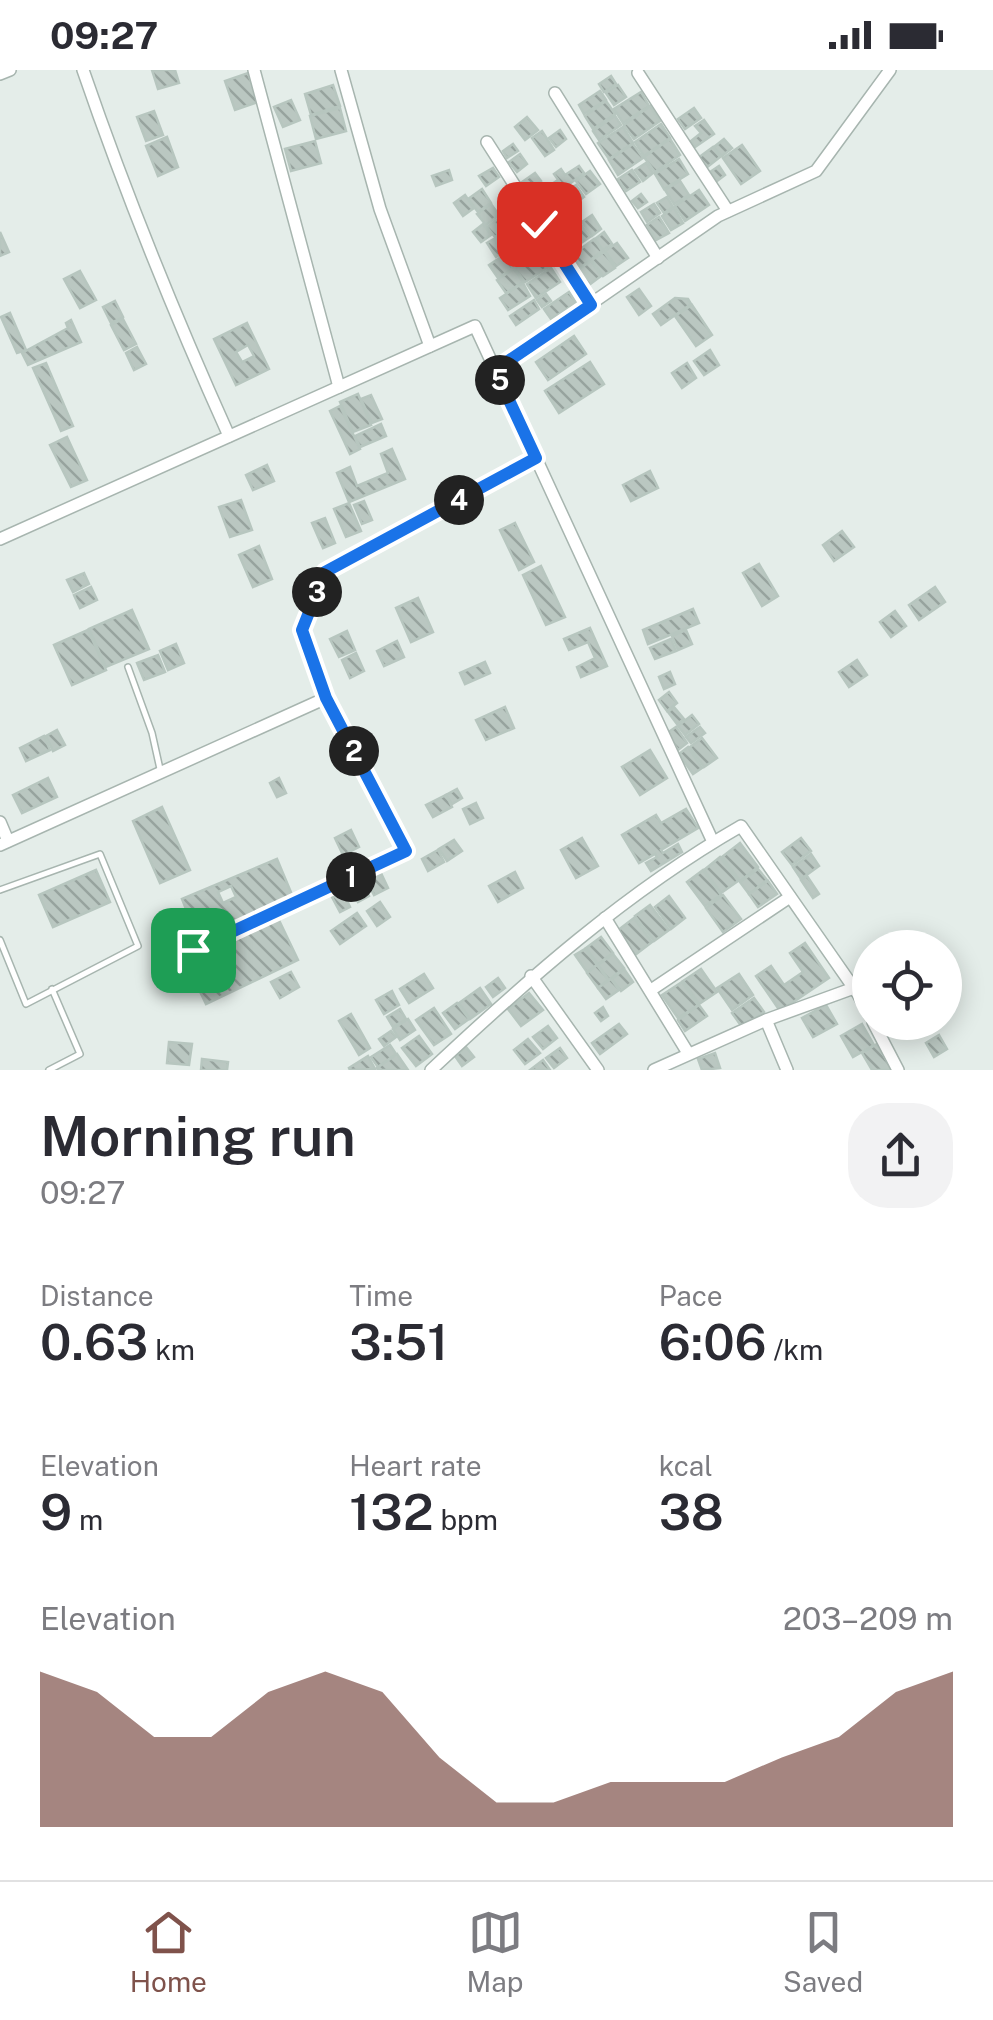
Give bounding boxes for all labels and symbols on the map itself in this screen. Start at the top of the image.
pin [497,182,582,267]
pin: 5 [475,355,525,405]
pin: 4 [434,475,484,525]
pin: 3 [292,567,342,617]
pin: 2 [329,726,379,776]
pin: 1 [326,852,376,902]
pin [151,908,236,993]

